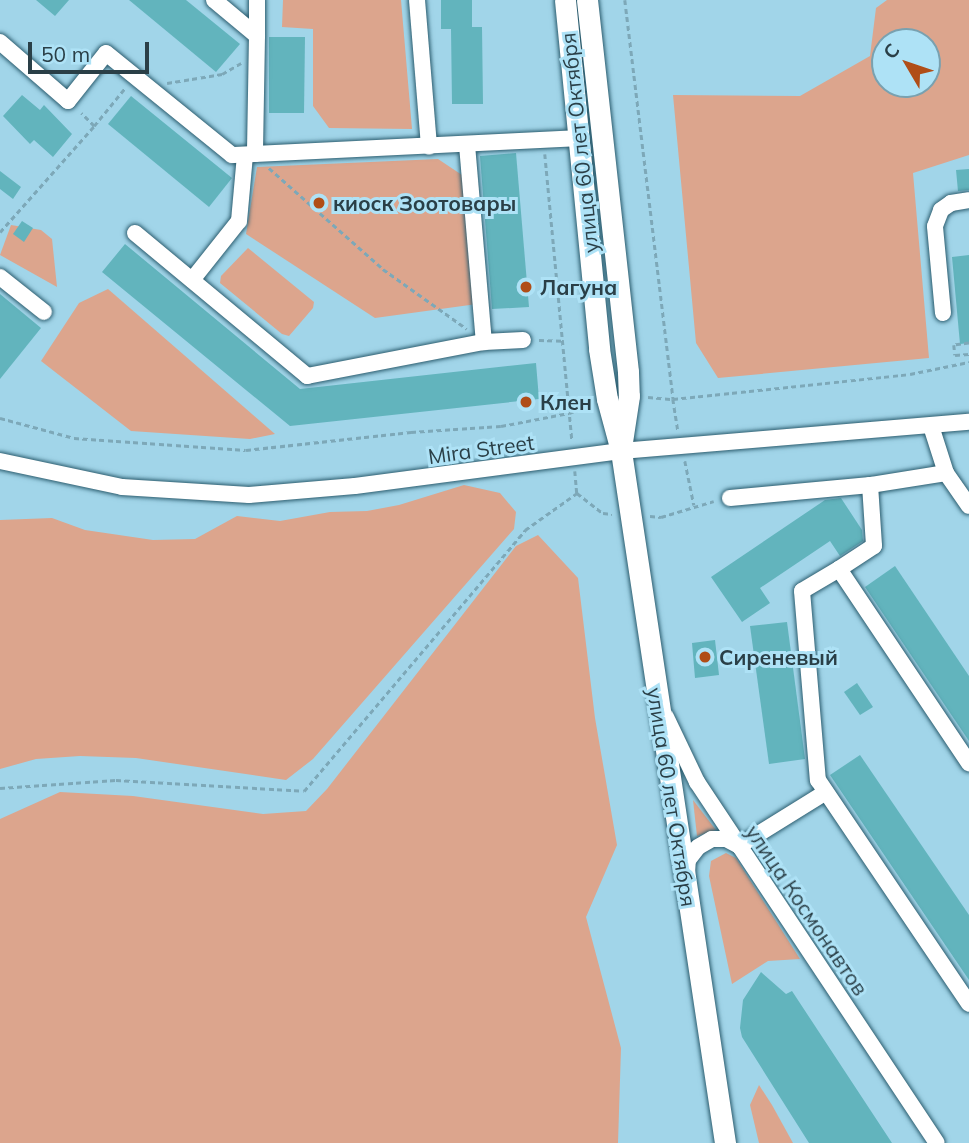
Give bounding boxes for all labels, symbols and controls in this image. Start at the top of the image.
scale bar [32,28,152,72]
north arrow [871,28,941,98]
street label: улица 60 лет Октября [555,32,603,254]
text: С [878,38,905,64]
text: 50 m [41,41,90,67]
place label: киоск Зоотовары [333,190,516,216]
marker: киоск Зоотовары [311,195,327,211]
place label: Лагуна [540,274,617,300]
marker: Лагуна [518,279,534,295]
place label: Клен [540,389,592,415]
marker: Клен [518,394,534,410]
street label: Mira Street [426,429,536,469]
place label: Сиреневый [719,644,838,670]
marker: Сиреневый [697,649,713,665]
street label: улица 60 лет Октября [642,686,702,908]
street label: улица Космонавтов [741,820,873,1000]

